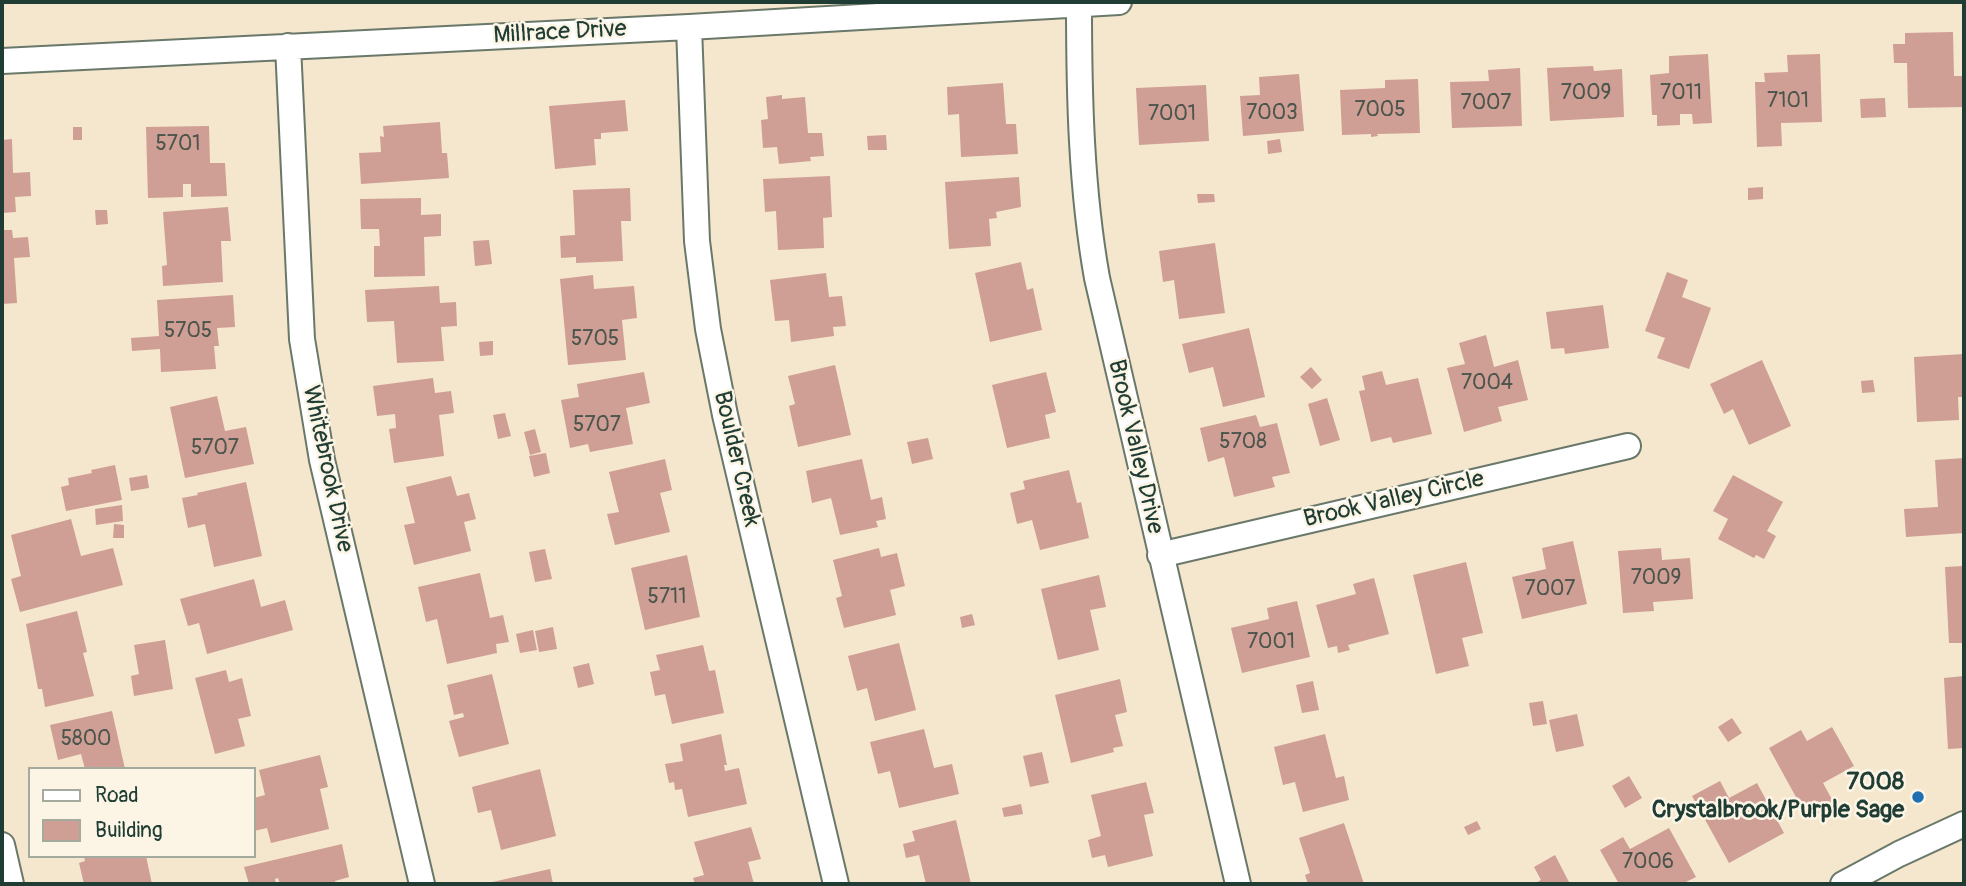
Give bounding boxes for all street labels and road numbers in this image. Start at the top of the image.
street label: Millrace Drive [493,15,627,51]
street label: Brook Valley Drive [1101,357,1169,537]
street label: Whitebrook Drive [295,383,359,555]
street label: Boulder Creek [706,388,766,530]
street label: Brook Valley Circle [1301,465,1487,535]

